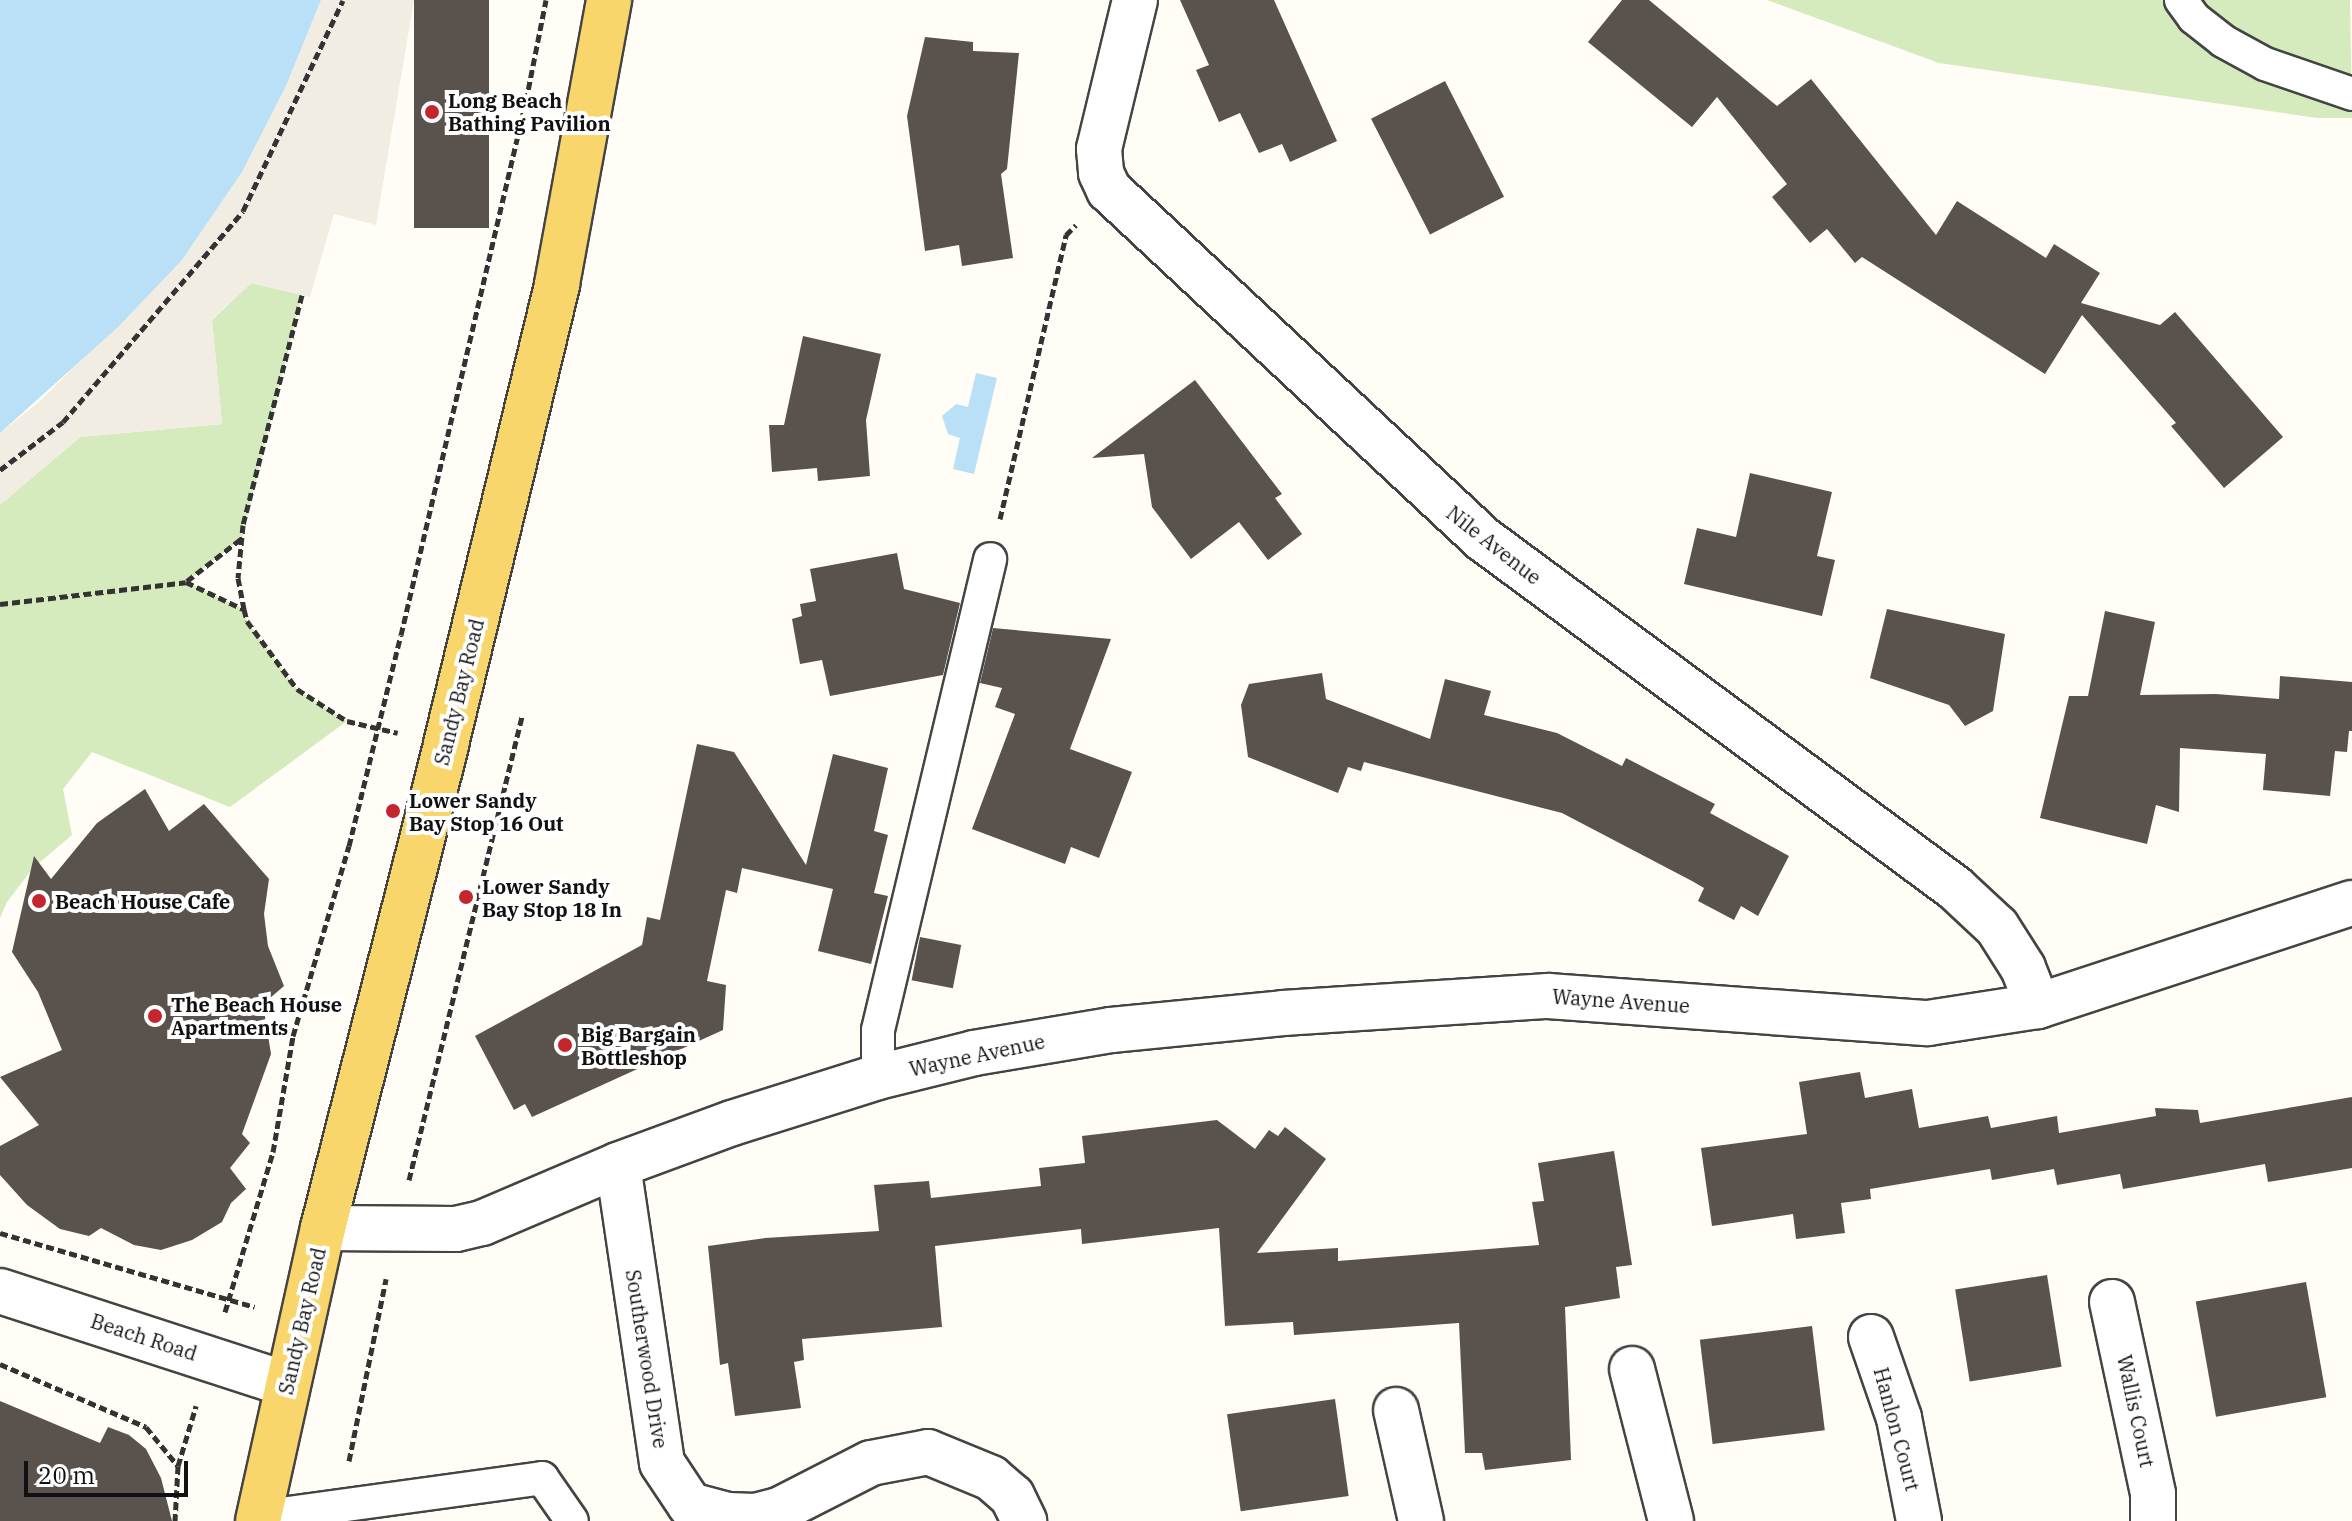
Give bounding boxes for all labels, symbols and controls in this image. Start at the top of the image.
place label: Long Beach Bathing Pavilion [448,88,611,135]
marker: Long Beach Bathing Pavilion [423,103,441,121]
street label: Nile Avenue [1442,501,1546,589]
street label: Sandy Bay Road [429,616,489,768]
place label: Lower Sandy Bay Stop 16 Out [409,788,564,835]
marker: Lower Sandy Bay Stop 16 Out [384,802,402,820]
place label: Lower Sandy Bay Stop 18 In [482,874,622,921]
marker: Lower Sandy Bay Stop 18 In [457,888,475,906]
place label: Beach House Cafe [55,889,230,913]
marker: Beach House Cafe [30,892,48,910]
street label: Wayne Avenue [1551,984,1691,1018]
place label: The Beach House Apartments [171,992,342,1039]
marker: The Beach House Apartments [146,1007,164,1025]
place label: Big Bargain Bottleshop [581,1022,696,1069]
street label: Wayne Avenue [907,1029,1047,1081]
marker: Big Bargain Bottleshop [556,1036,574,1054]
street label: Sandy Bay Road [273,1245,331,1397]
street label: Southerwood Drive [621,1268,673,1450]
street label: Beach Road [88,1309,200,1365]
street label: Wallis Court [2112,1353,2160,1469]
street label: Hanlon Court [1869,1365,1925,1493]
scale bar [28,1445,192,1495]
text: 20 m [38,1459,95,1491]

